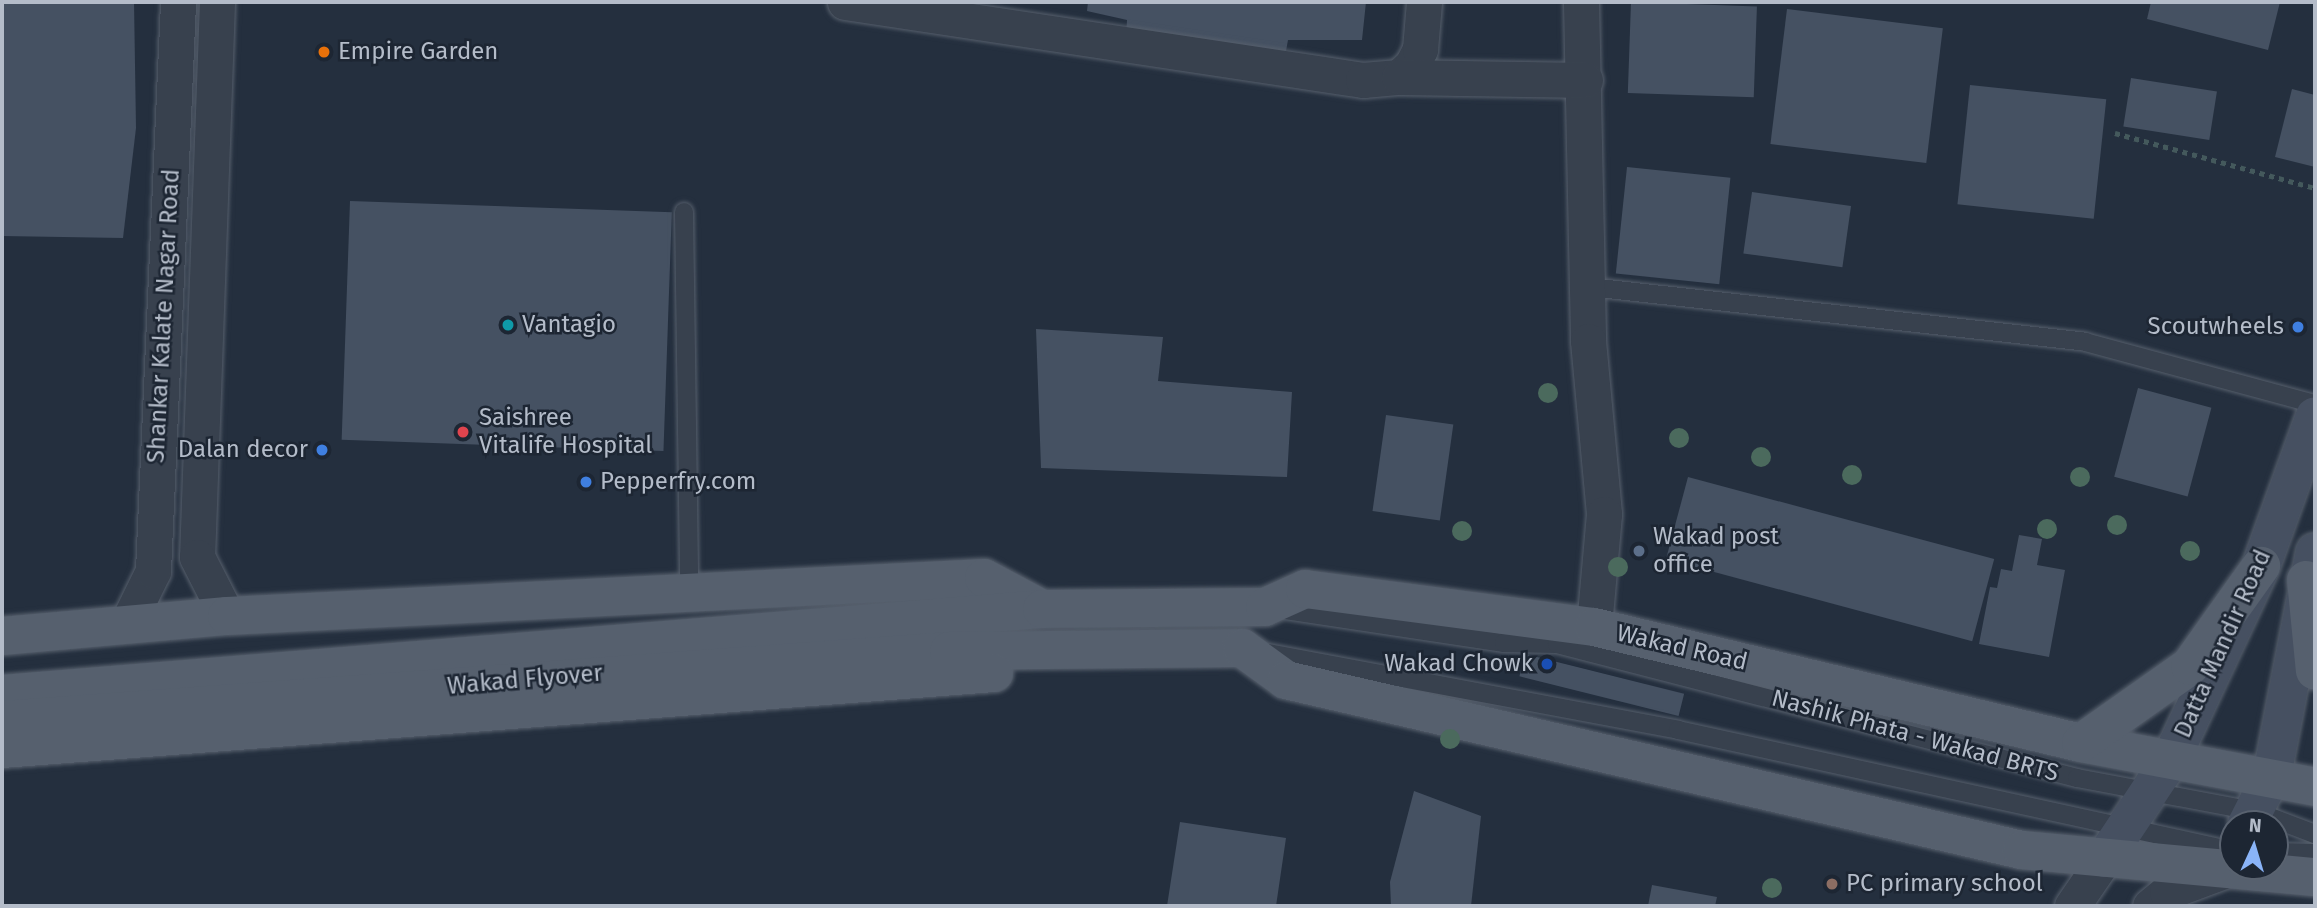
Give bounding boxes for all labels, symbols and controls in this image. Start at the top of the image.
place label: Empire Garden [338,38,498,66]
marker: Empire Garden [316,44,332,60]
street label: Shankar Kalate Nagar Road [142,168,186,464]
place label: Vantagio [522,311,616,339]
place label: Scoutwheels [2148,313,2284,341]
marker: Vantagio [500,317,516,333]
marker: Scoutwheels [2290,319,2306,335]
place label: Saishree Vitalife Hospital [479,404,652,460]
marker: Saishree Vitalife Hospital [453,422,473,442]
place label: Dalan decor [178,436,308,464]
marker: Dalan decor [314,442,330,458]
place label: Pepperfry.com [600,468,756,496]
marker: Pepperfry.com [578,474,594,490]
place label: Wakad post office [1653,523,1779,579]
marker: Wakad post office [1631,543,1647,559]
street label: Datta Mandir Road [2169,546,2277,742]
street label: Wakad Road [1614,619,1750,677]
place label: Wakad Chowk [1384,650,1533,678]
marker: Wakad Chowk [1539,656,1555,672]
street label: Wakad Flyover [446,659,604,701]
street label: Nashik Phata - Wakad BRTS [1768,684,2062,788]
north arrow [2219,810,2289,880]
text: N [2248,814,2262,837]
place label: PC primary school [1846,870,2043,898]
marker: PC primary school [1824,876,1840,892]

